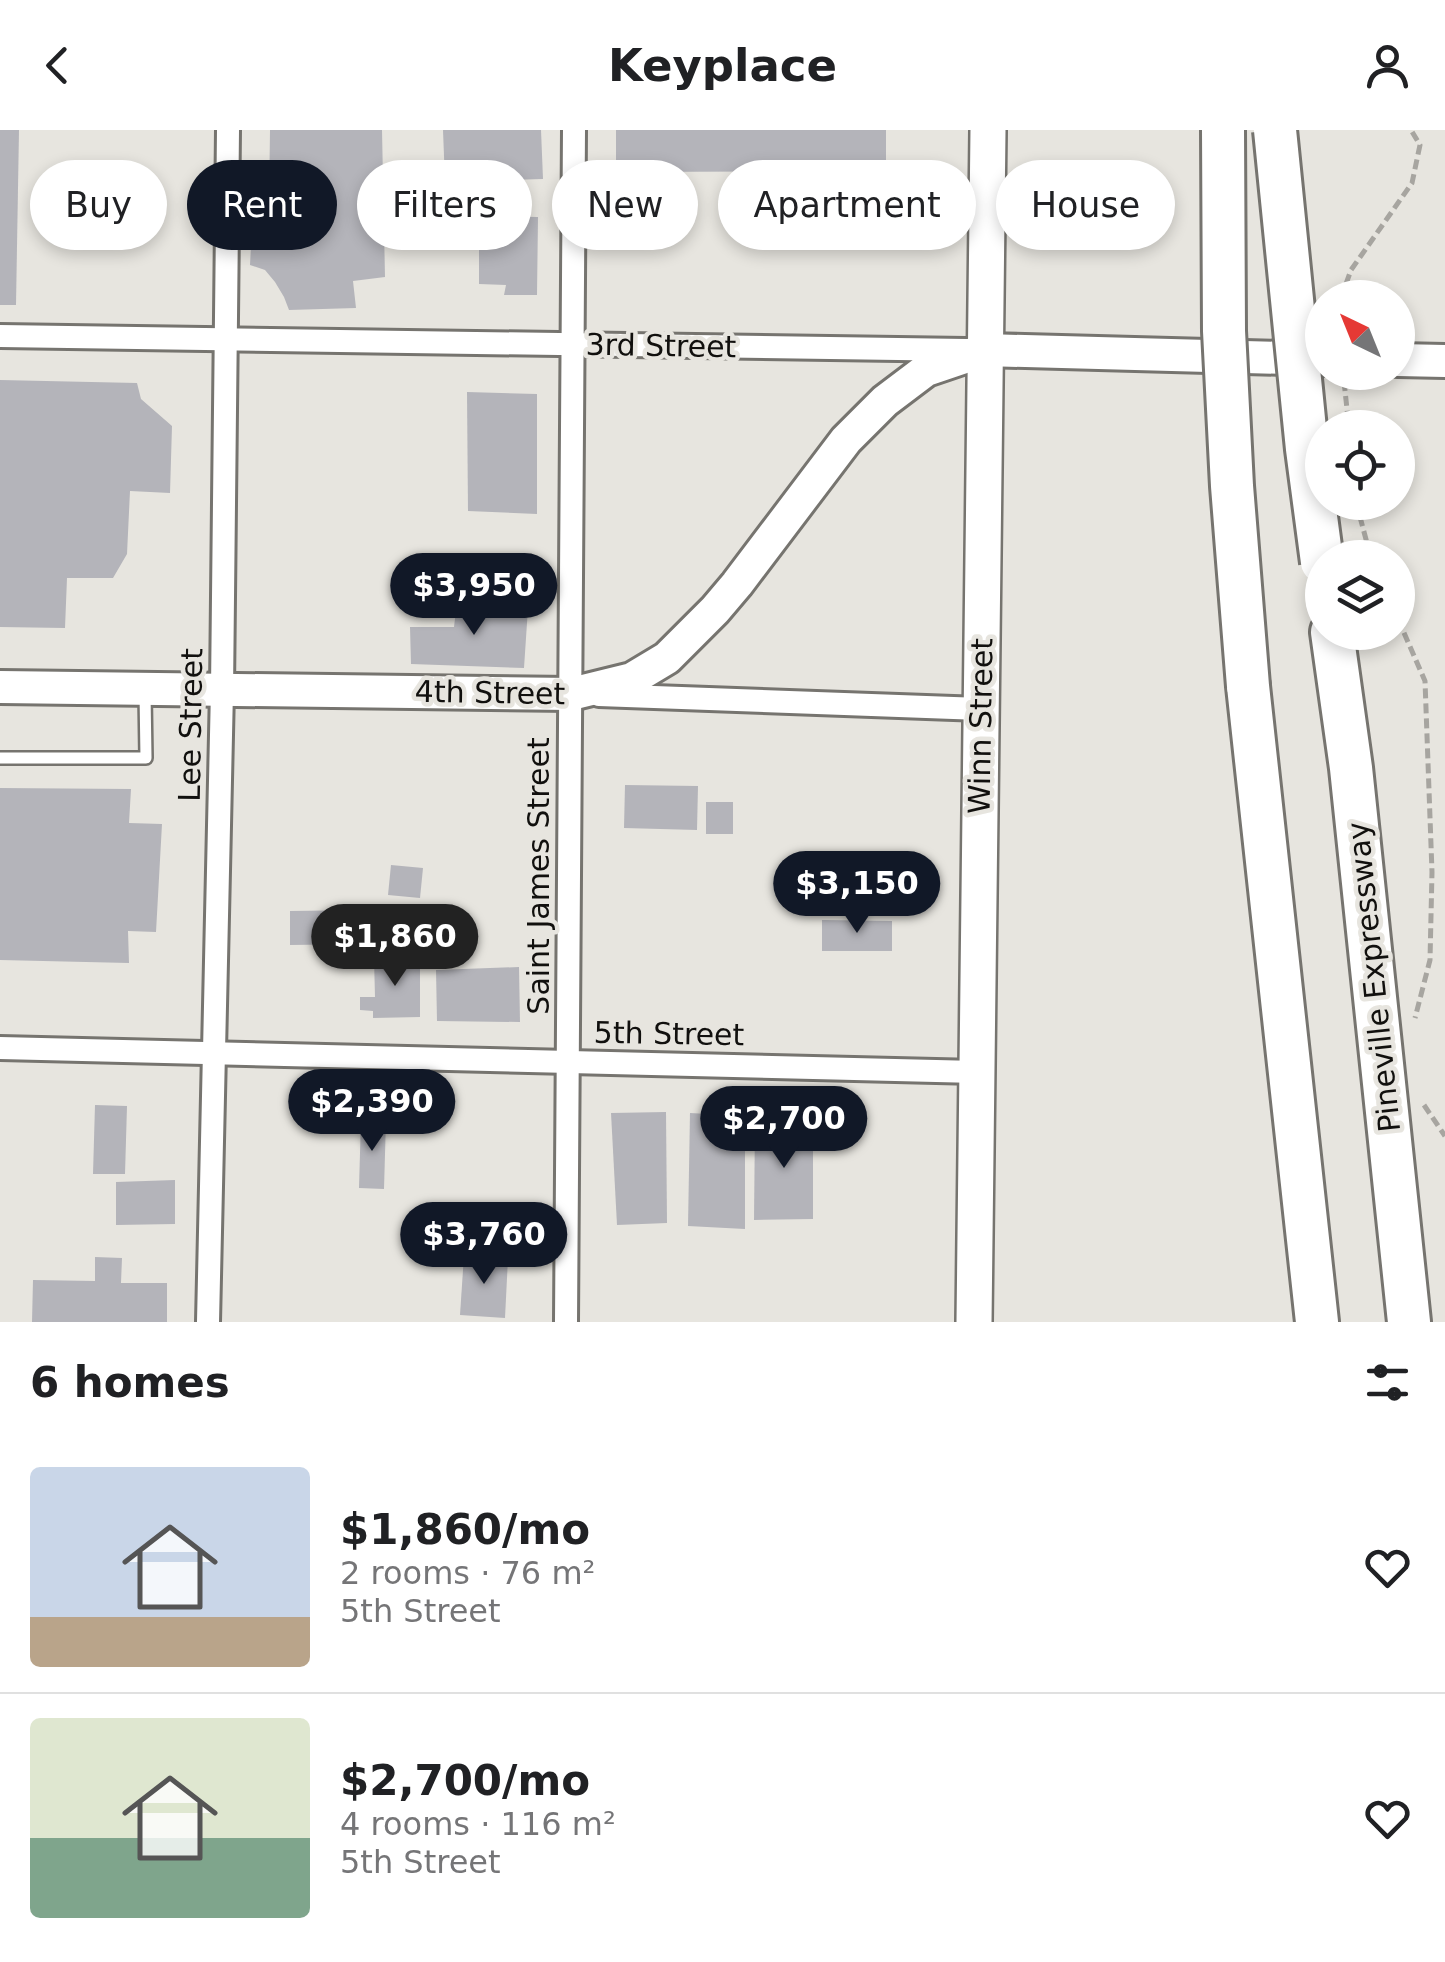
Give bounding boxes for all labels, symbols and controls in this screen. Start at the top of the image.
icon: back [30,38,85,93]
icon: person [1360,38,1415,93]
text: Keyplace [608,39,837,92]
chip: Buy [30,160,167,250]
chip: Rent [187,160,337,250]
chip: Filters [357,160,532,250]
chip: New [552,160,698,250]
chip: Apartment [718,160,976,250]
chip: House [996,160,1175,250]
north arrow [1305,280,1415,390]
map controls [1305,280,1415,650]
street label: 3rd Street [585,327,737,364]
button: locate [1305,410,1415,520]
button: layers [1305,540,1415,650]
pin: $3,950 [393,553,555,638]
text: $3,950 [412,566,536,604]
street label: Winn Street [961,637,1000,814]
street label: Lee Street [172,648,209,802]
street label: 4th Street [414,674,566,711]
street label: Saint James Street [521,737,556,1015]
street label: Pineville Expressway [1340,820,1407,1134]
pin: $3,150 [776,851,938,936]
text: $3,150 [795,864,919,902]
pin: $1,860 [314,904,476,989]
text: $1,860 [333,917,457,955]
street label: 5th Street [593,1015,745,1052]
pin: $2,390 [291,1069,453,1154]
text: $2,390 [310,1082,434,1120]
pin: $2,700 [703,1086,865,1171]
text: $2,700 [722,1099,846,1137]
pin: $3,760 [403,1202,565,1287]
text: $3,760 [422,1215,546,1253]
icon: filters [1360,1355,1415,1410]
text: 6 homes [30,1358,230,1407]
text: $1,860/mo [340,1505,590,1554]
icon: home [110,1507,230,1627]
icon: heart [1360,1540,1415,1595]
text: 2 rooms · 76 m² [340,1554,595,1592]
text: 5th Street [340,1592,501,1630]
text: $2,700/mo [340,1756,590,1805]
icon: home [110,1758,230,1878]
icon: heart [1360,1791,1415,1846]
text: 4 rooms · 116 m² [340,1805,616,1843]
text: 5th Street [340,1843,501,1881]

